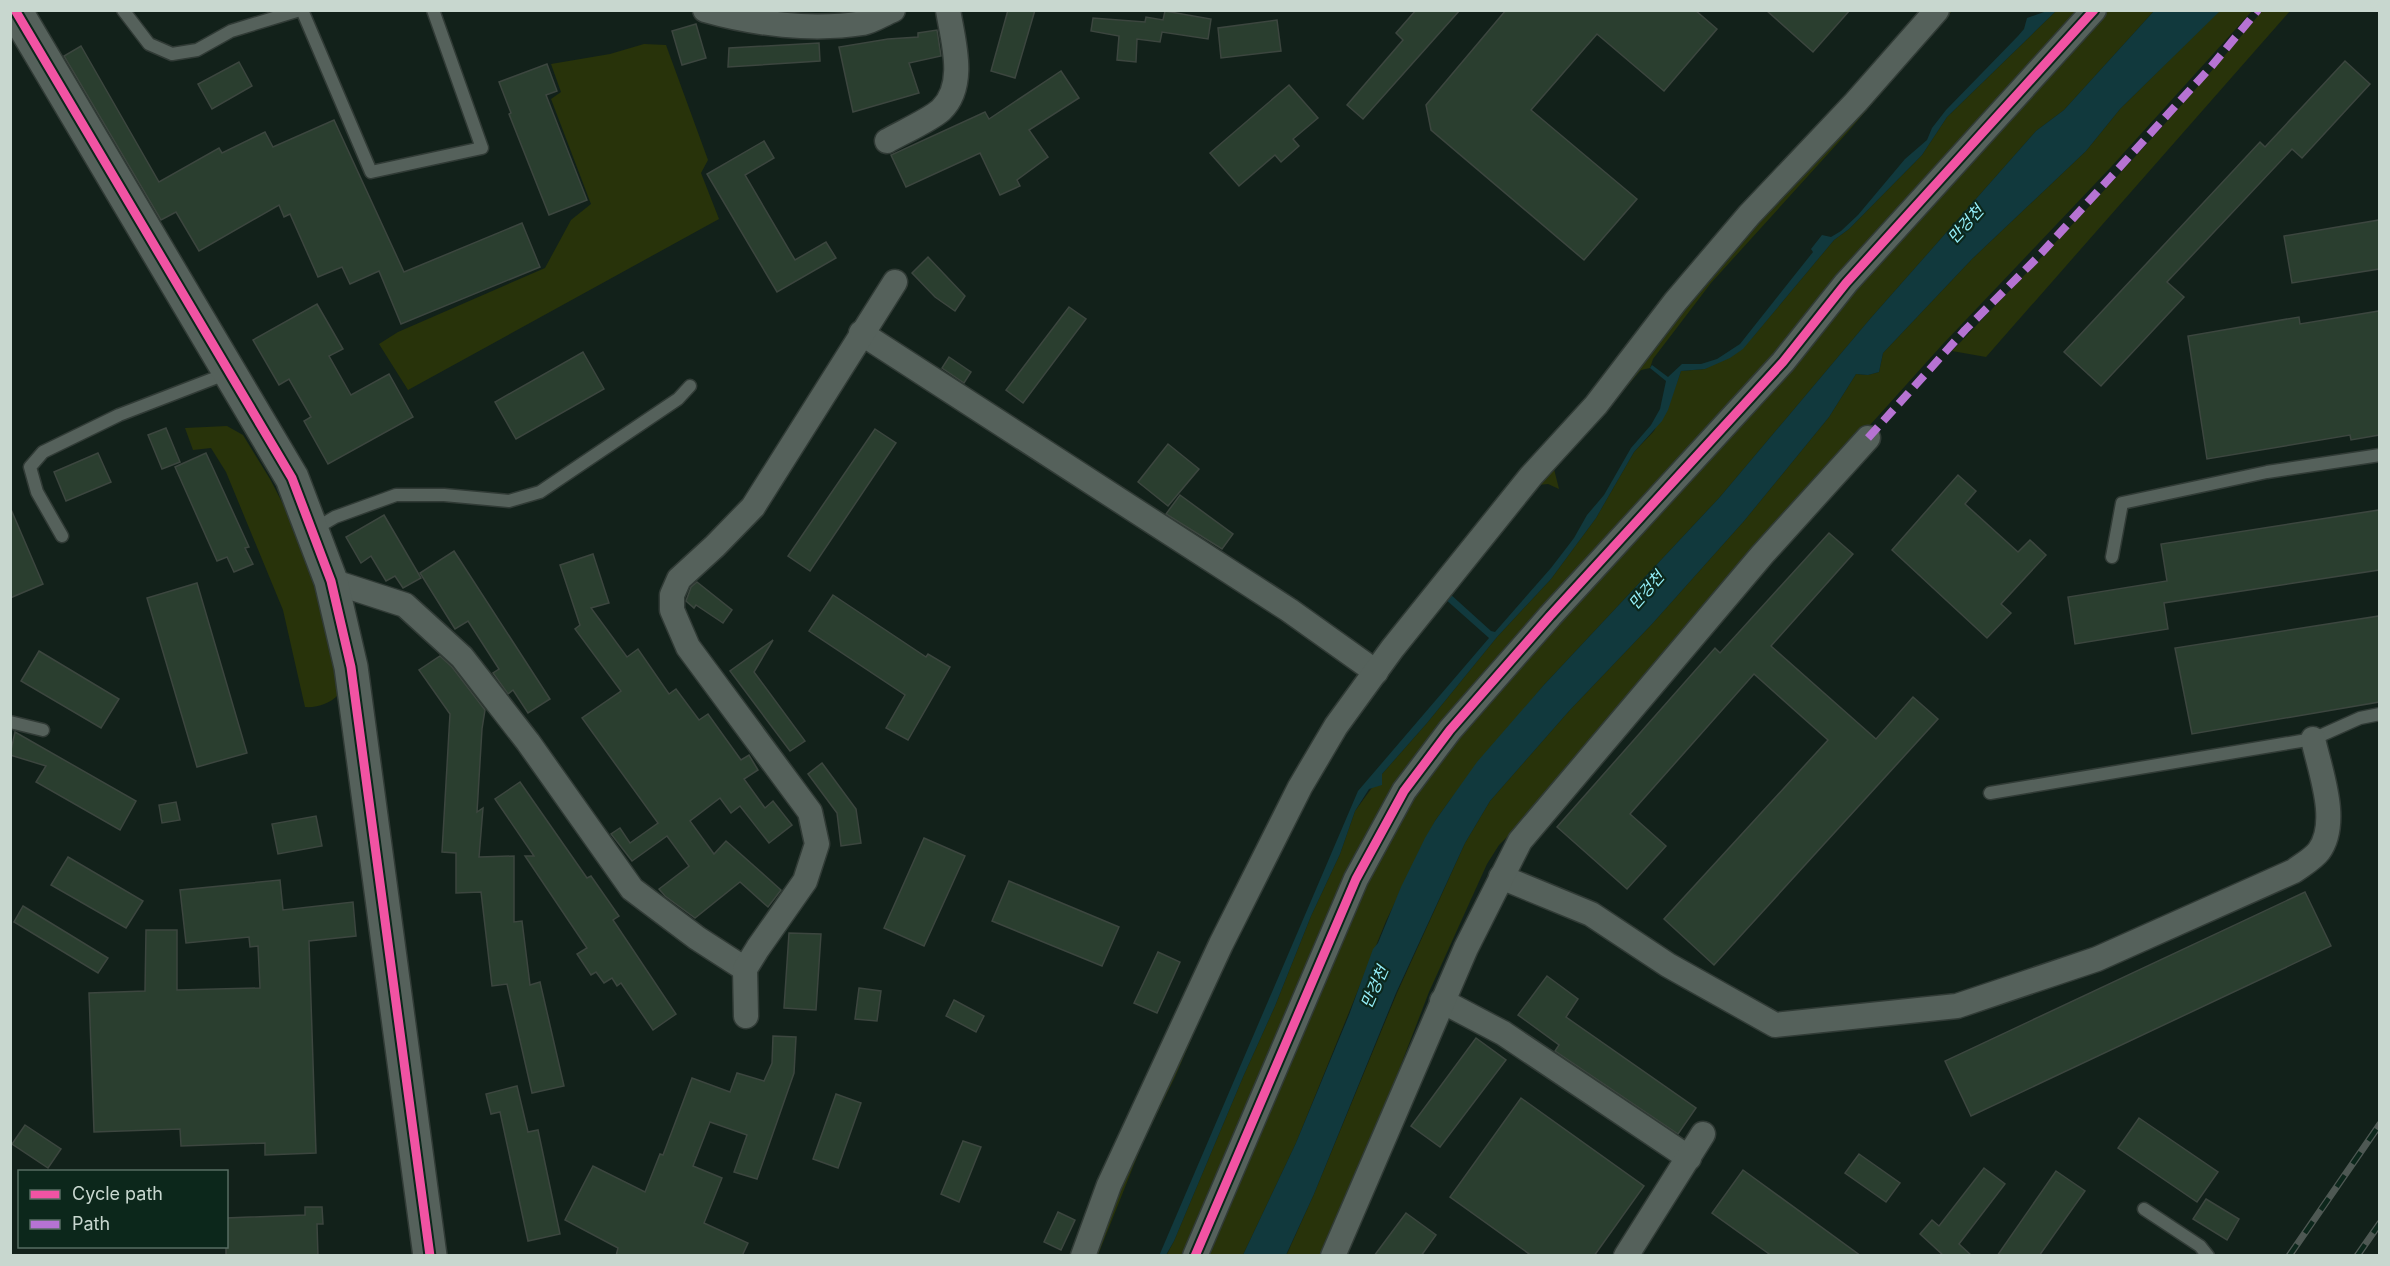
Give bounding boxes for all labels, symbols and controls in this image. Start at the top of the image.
water label: 만겅천 [1943,199,1989,247]
water label: 만겅천 [1624,565,1670,613]
water label: 만겅천 [1356,961,1393,1011]
legend [18,1170,228,1248]
text: Cycle path [72,1183,163,1204]
text: Path [72,1213,110,1234]

